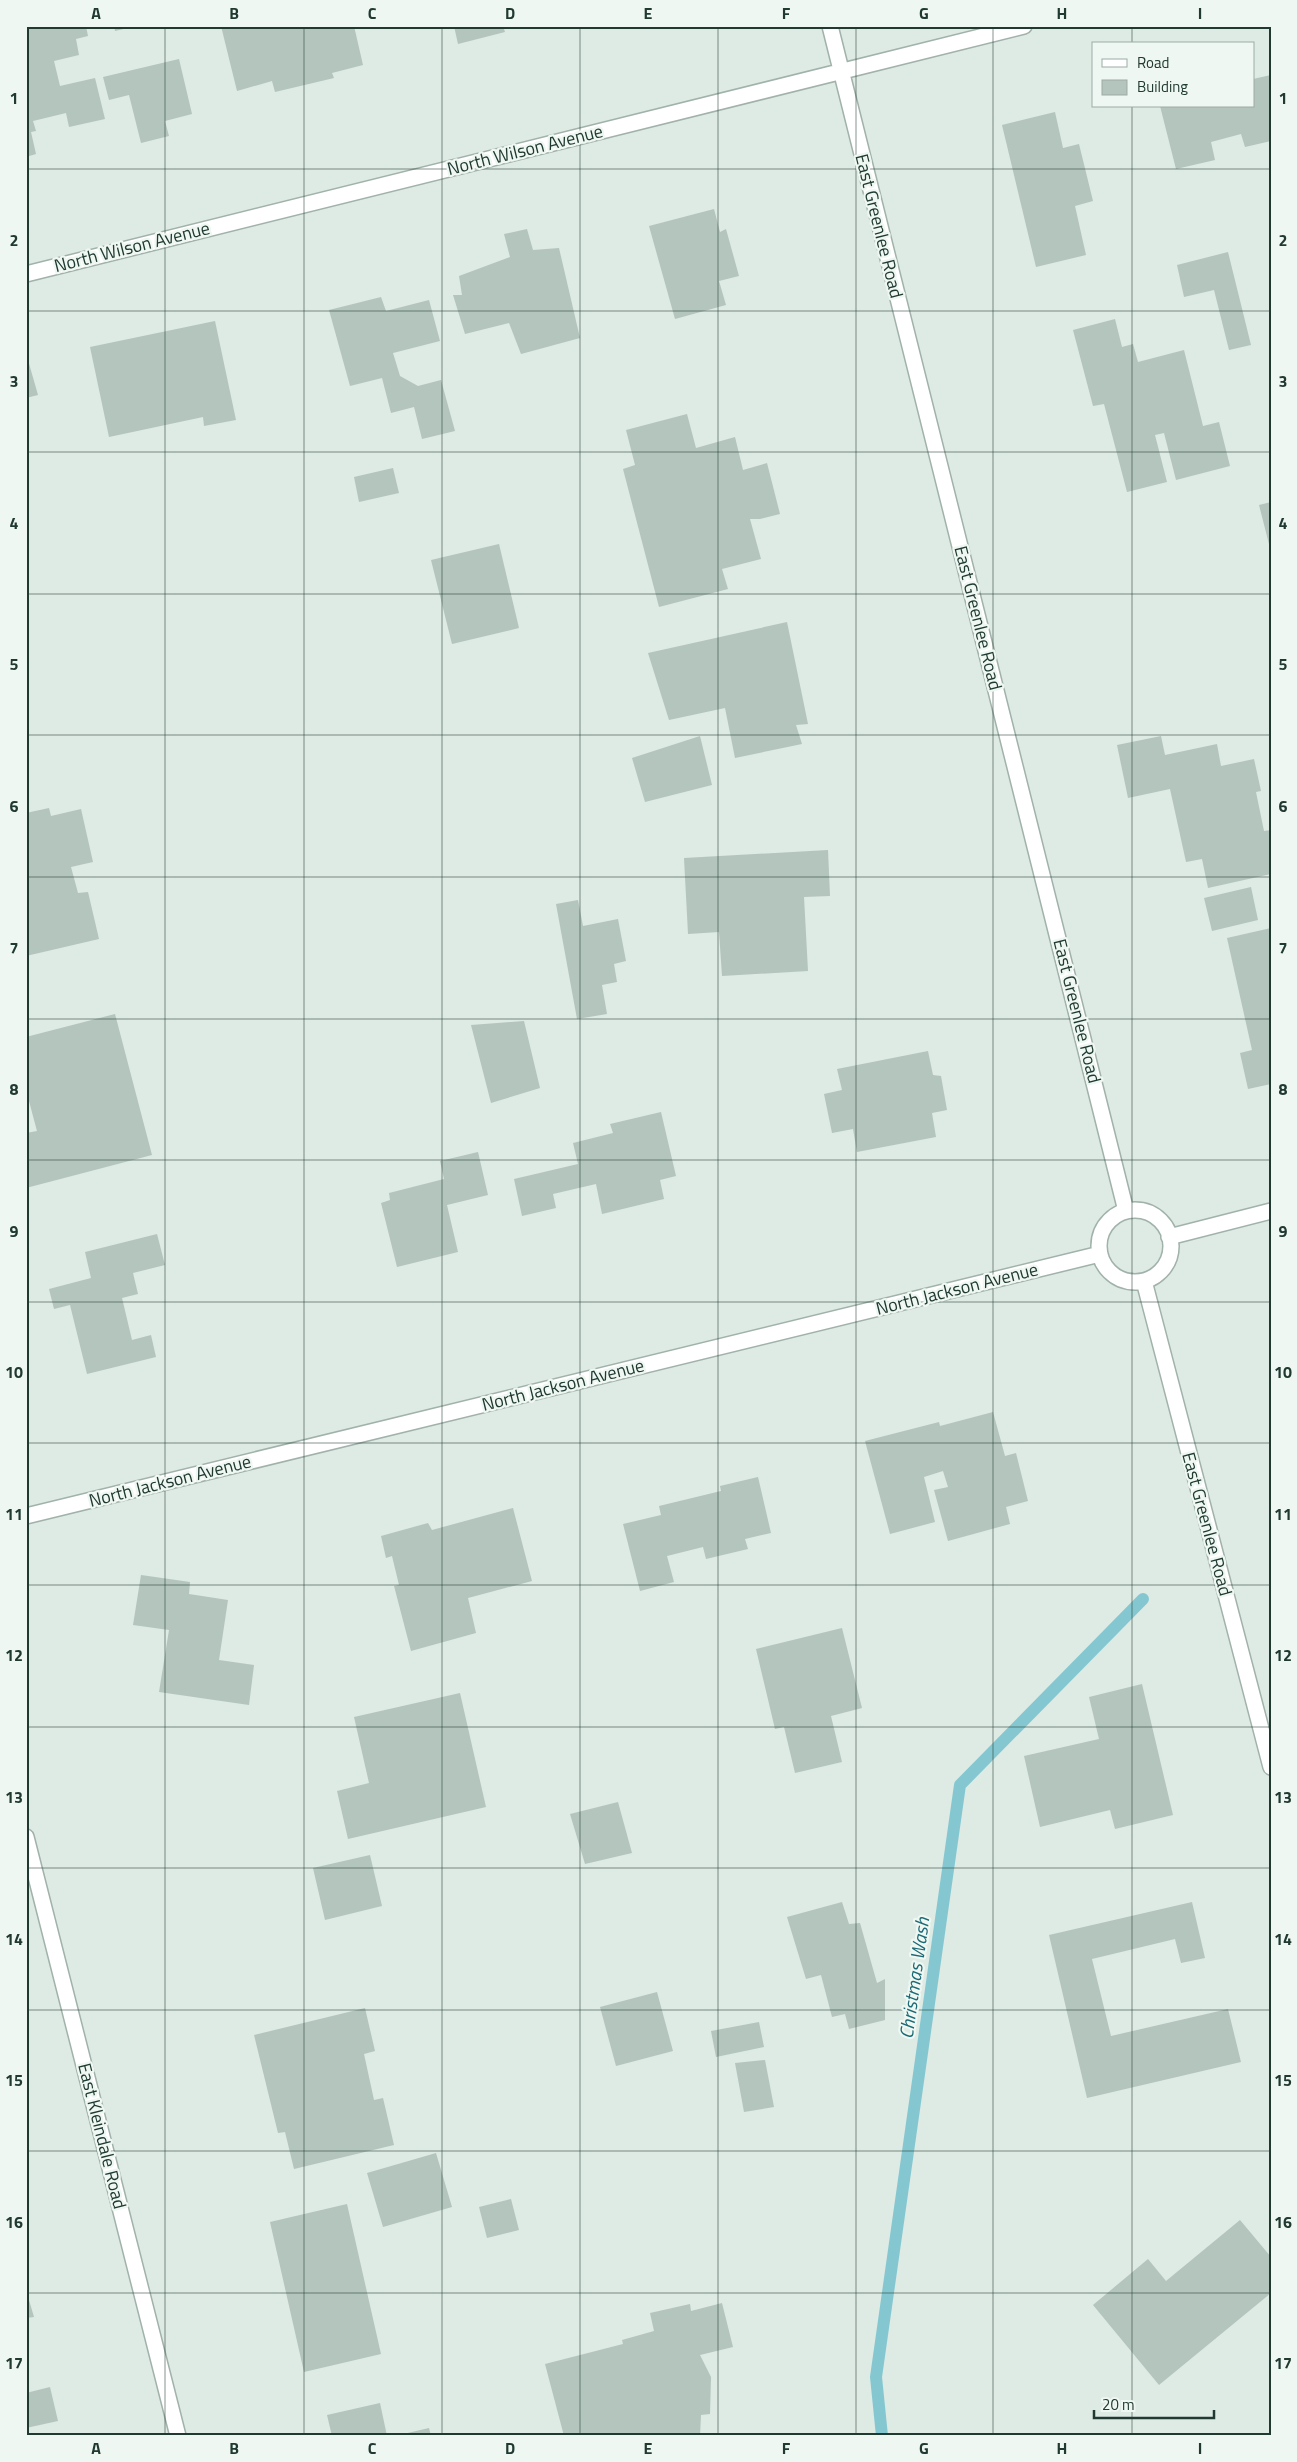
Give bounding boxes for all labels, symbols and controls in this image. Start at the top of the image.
text: A [91,1,101,25]
text: B [229,1,239,25]
text: C [368,1,377,25]
text: D [505,1,515,25]
text: E [644,1,653,25]
text: F [782,1,791,25]
text: G [919,1,929,25]
text: H [1057,1,1067,25]
text: I [1198,1,1202,25]
legend [1092,42,1254,108]
text: Road [1137,51,1169,74]
text: Building [1137,75,1188,98]
text: 1 [10,86,18,110]
text: 1 [1279,86,1287,110]
street label: North Wilson Avenue [444,117,606,182]
street label: East Greenlee Road [848,151,910,301]
street label: North Wilson Avenue [51,214,213,279]
text: 2 [10,228,18,252]
text: 2 [1279,228,1287,252]
text: 3 [10,369,18,393]
text: 3 [1279,369,1287,393]
text: 4 [10,511,19,535]
text: 4 [1279,511,1288,535]
street label: East Greenlee Road [947,543,1009,693]
text: 5 [10,652,19,676]
text: 5 [1279,652,1288,676]
text: 6 [10,794,19,818]
text: 6 [1279,794,1288,818]
text: 7 [10,936,18,960]
street label: East Greenlee Road [1046,936,1108,1086]
text: 7 [1279,936,1287,960]
text: 8 [10,1077,19,1101]
text: 8 [1279,1077,1288,1101]
text: 9 [10,1219,19,1243]
text: 9 [1279,1219,1288,1243]
street label: North Jackson Avenue [873,1255,1041,1322]
street label: North Jackson Avenue [479,1351,647,1418]
text: 10 [5,1360,23,1384]
text: 10 [1274,1360,1292,1384]
street label: North Jackson Avenue [86,1447,254,1514]
street label: East Greenlee Road [1175,1449,1240,1599]
text: 11 [5,1502,23,1526]
text: 11 [1274,1502,1292,1526]
text: 12 [5,1643,23,1667]
text: 12 [1274,1643,1292,1667]
text: 13 [5,1785,23,1809]
text: 13 [1274,1785,1292,1809]
water label: Christmas Wash [891,1915,936,2040]
text: 14 [5,1927,23,1951]
text: 14 [1274,1927,1292,1951]
street label: East Kleindale Road [71,2060,134,2212]
text: 15 [5,2068,23,2092]
text: 15 [1274,2068,1292,2092]
text: 16 [5,2210,23,2234]
text: 16 [1274,2210,1292,2234]
text: 17 [5,2351,23,2375]
text: 17 [1274,2351,1292,2375]
scale bar [1094,2387,1214,2419]
text: 20 m [1102,2393,1135,2416]
text: A [91,2436,101,2460]
text: B [229,2436,239,2460]
text: C [368,2436,377,2460]
text: D [505,2436,515,2460]
text: E [644,2436,653,2460]
text: F [782,2436,791,2460]
text: G [919,2436,929,2460]
text: H [1057,2436,1067,2460]
text: I [1198,2436,1202,2460]

